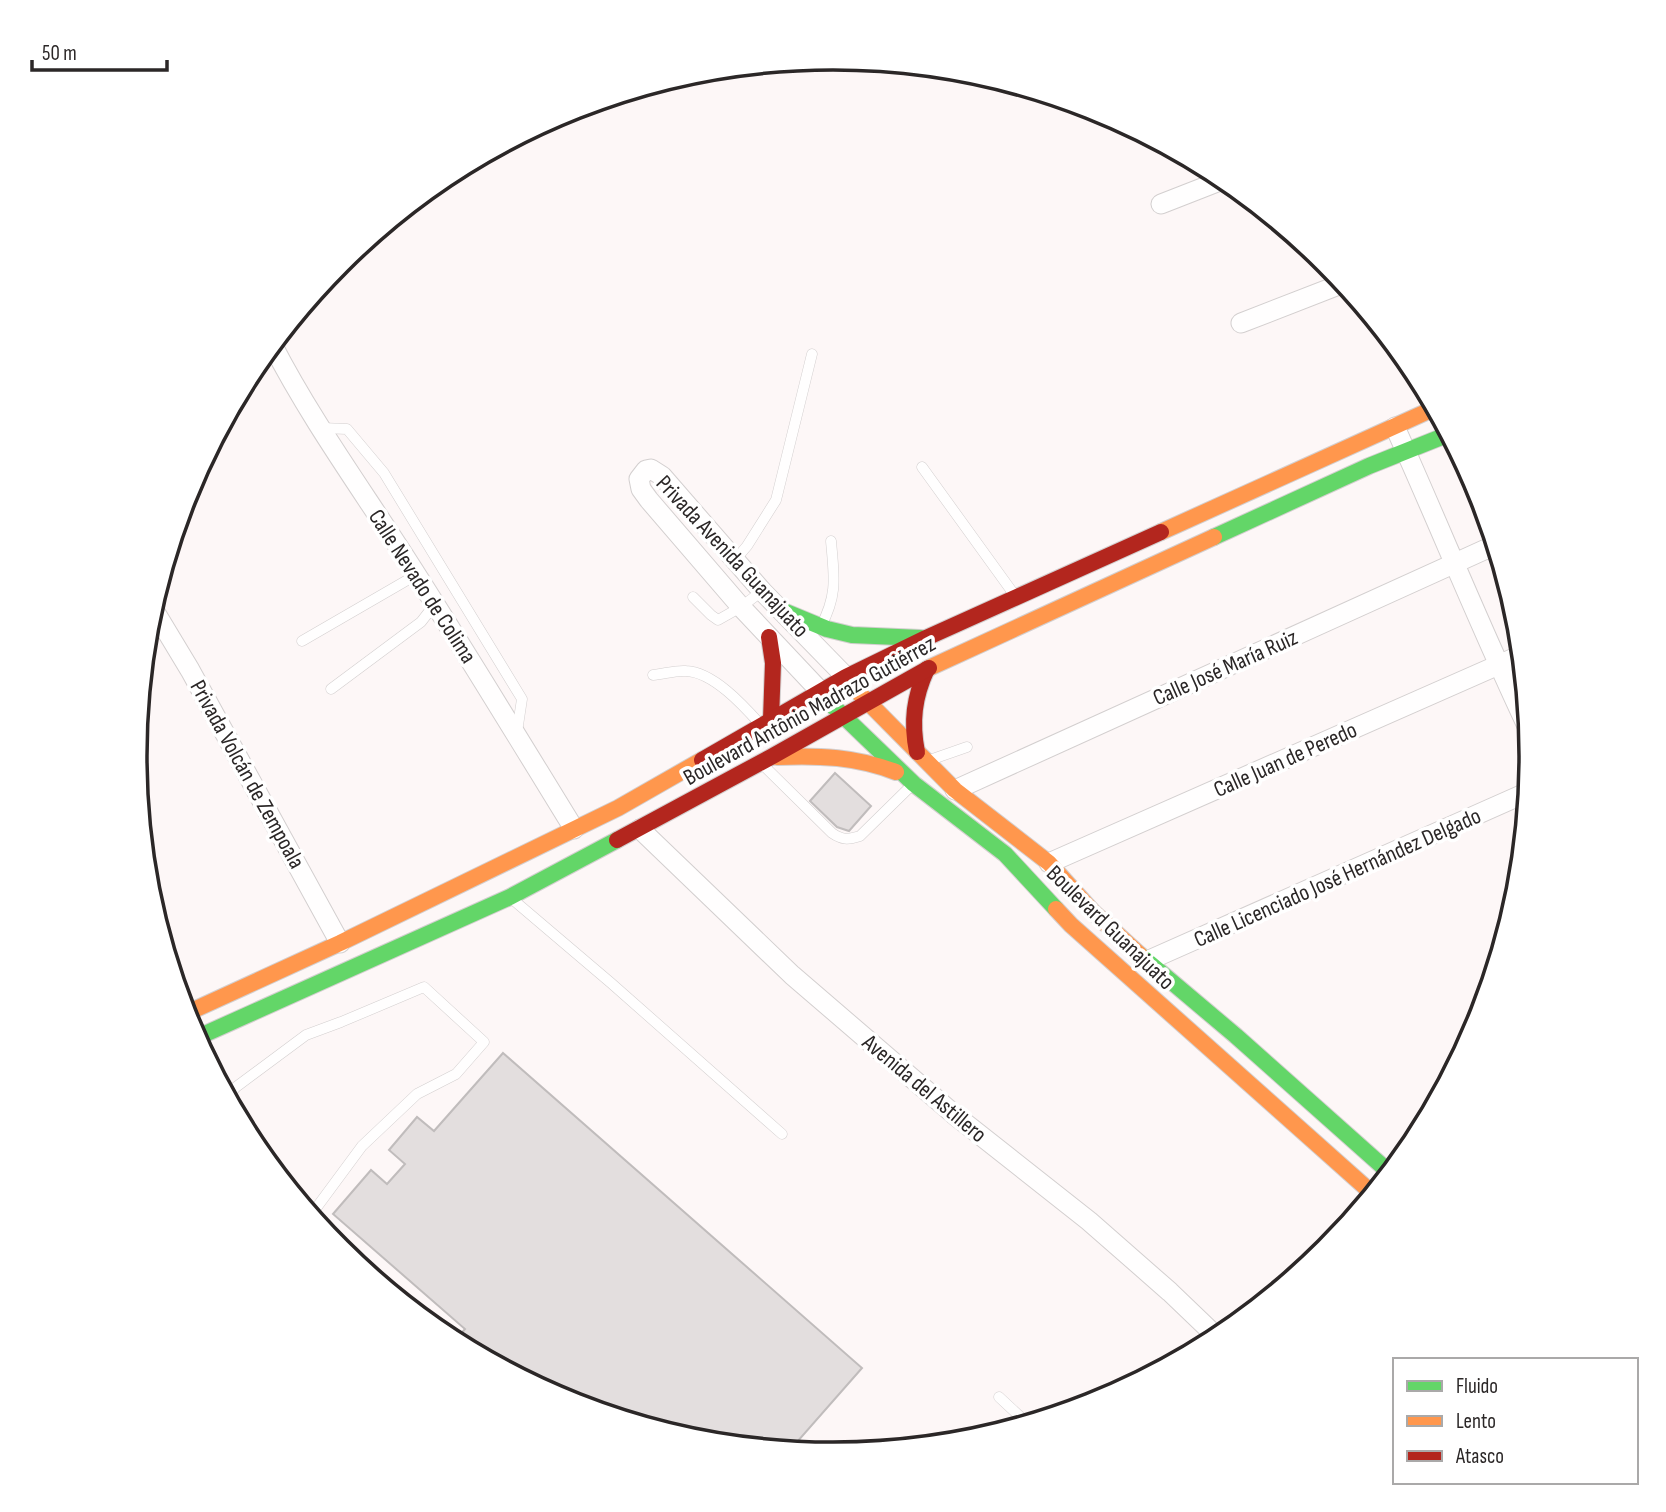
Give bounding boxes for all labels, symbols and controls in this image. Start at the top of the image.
scale bar [32,28,166,72]
text: 50 m [42,41,77,66]
street label: Privada Avenida Guanajuato [650,470,815,644]
street label: Calle Nevado de Colima [362,504,482,669]
street label: Calle José María Ruiz [1149,624,1302,712]
street label: Boulevard Antônio Madrazo Gutiérrez [679,630,940,792]
street label: Privada Volcán de Zempoala [184,675,311,874]
street label: Calle Juan de Peredo [1209,716,1361,804]
street label: Calle Licenciado José Hernández Delgado [1190,802,1485,954]
street label: Boulevard Guanajuato [1040,860,1180,996]
street label: Avenida del Astillero [856,1028,992,1149]
legend [1393,1358,1638,1484]
text: Fluido [1456,1374,1498,1399]
text: Lento [1456,1409,1496,1434]
text: Atasco [1455,1444,1504,1469]

